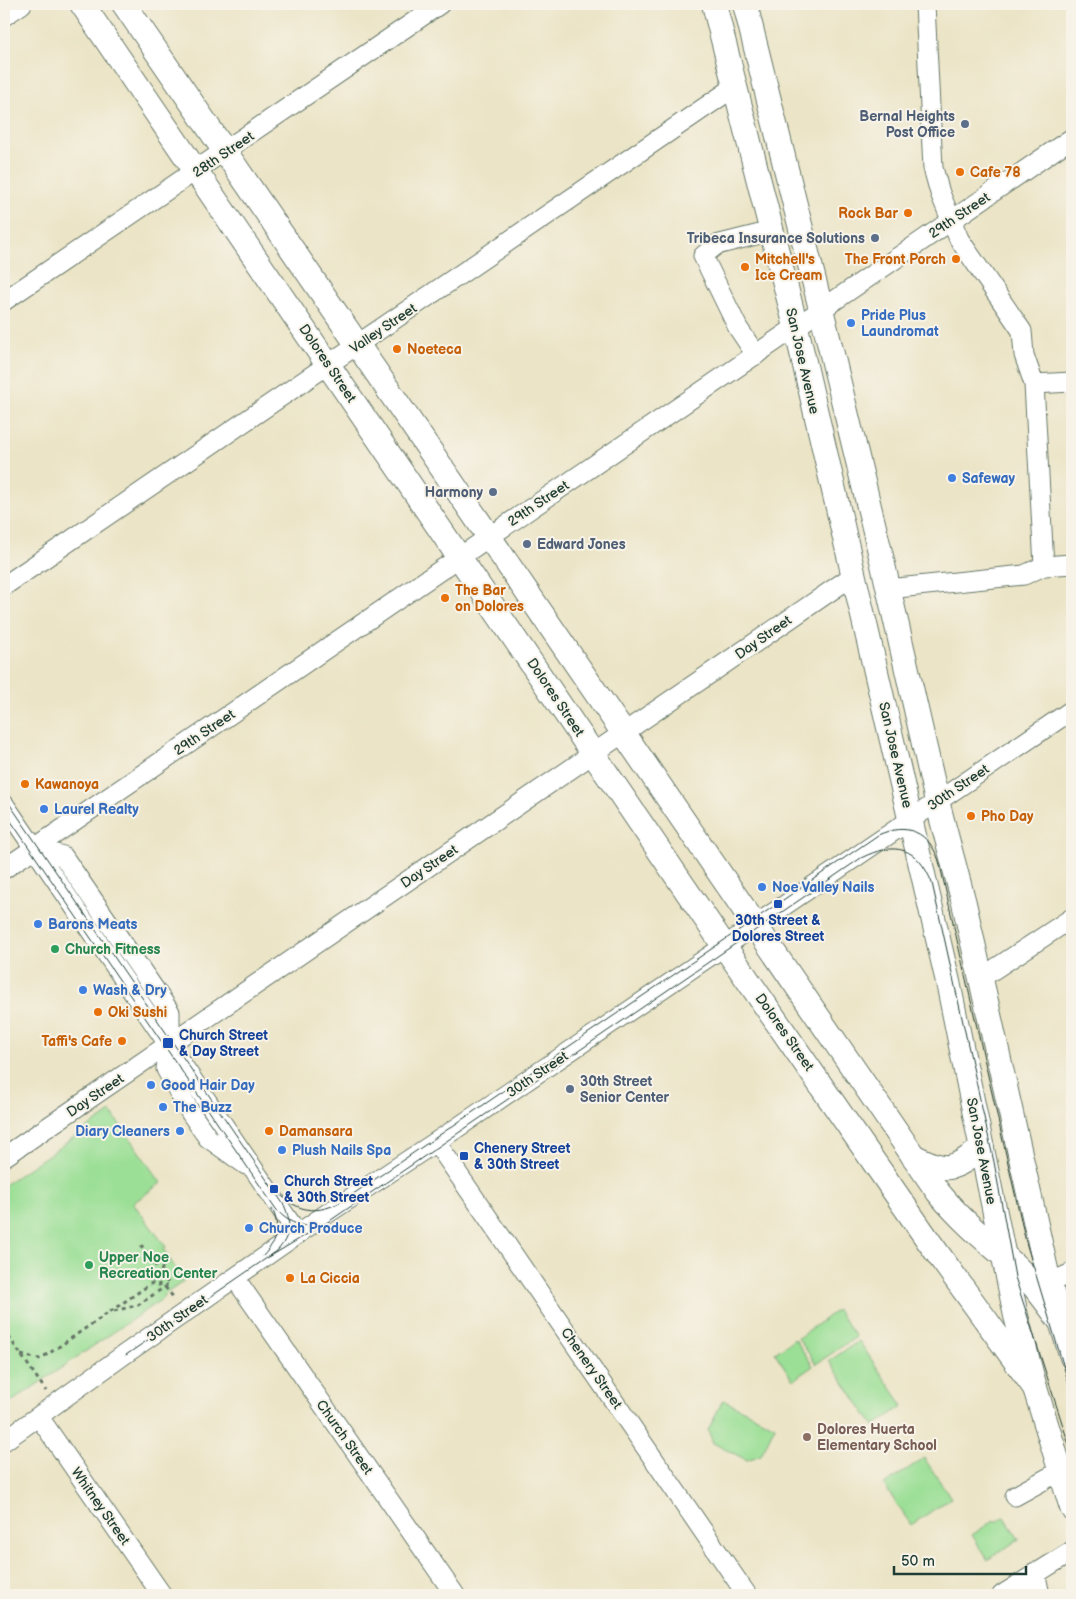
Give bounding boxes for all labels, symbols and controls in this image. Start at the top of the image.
place label: Bernal Heights Post Office [859,108,955,141]
marker: Bernal Heights Post Office [959,118,971,130]
street label: 28th Street [189,127,258,181]
place label: Cafe 78 [970,164,1021,181]
marker: Cafe 78 [954,166,966,178]
street label: 29th Street [925,188,994,242]
place label: Rock Bar [838,205,898,222]
marker: Rock Bar [902,207,914,219]
place label: Tribeca Insurance Solutions [687,230,865,247]
marker: Tribeca Insurance Solutions [869,232,881,244]
place label: Mitchell's Ice Cream [755,251,823,284]
place label: The Front Porch [845,251,946,268]
marker: The Front Porch [950,253,962,265]
marker: Mitchell's Ice Cream [739,261,751,273]
street label: Valley Street [347,299,421,357]
street label: San Jose Avenue [782,306,823,416]
place label: Pride Plus Laundromat [861,307,939,340]
marker: Pride Plus Laundromat [845,317,857,329]
street label: Dolores Street [295,321,360,406]
place label: Noeteca [407,341,462,358]
marker: Noeteca [391,343,403,355]
place label: Safeway [962,470,1015,487]
marker: Safeway [946,472,958,484]
street label: 29th Street [504,476,573,530]
place label: Harmony [425,484,484,501]
marker: Harmony [487,486,499,498]
place label: Edward Jones [537,536,626,553]
marker: Edward Jones [521,538,533,550]
place label: The Bar on Dolores [455,582,524,615]
marker: The Bar on Dolores [439,592,451,604]
street label: Day Street [732,611,795,663]
street label: Dolores Street [523,655,588,740]
street label: San Jose Avenue [875,700,916,810]
street label: 29th Street [170,705,239,759]
street label: 30th Street [924,760,993,814]
place label: Kawanoya [35,776,99,793]
marker: Kawanoya [19,778,31,790]
place label: Laurel Realty [54,801,139,818]
marker: Laurel Realty [38,803,50,815]
place label: Pho Day [981,808,1034,825]
marker: Pho Day [965,810,977,822]
street label: Day Street [397,841,462,892]
place label: Noe Valley Nails [772,879,875,896]
marker: Noe Valley Nails [756,881,768,893]
marker: 30th Street & Dolores Street [772,898,784,910]
place label: 30th Street & Dolores Street [732,912,825,945]
place label: Barons Meats [48,916,137,933]
marker: Barons Meats [32,918,44,930]
place label: Church Fitness [65,941,161,958]
marker: Church Fitness [49,943,61,955]
place label: Wash & Dry [93,982,167,999]
marker: Wash & Dry [77,984,89,996]
street label: Dolores Street [752,990,818,1075]
place label: Oki Sushi [108,1004,167,1021]
marker: Oki Sushi [92,1006,104,1018]
place label: Church Street & Day Street [179,1027,268,1060]
place label: Taffi's Cafe [42,1033,112,1050]
marker: Taffi's Cafe [116,1035,128,1047]
marker: Church Street & Day Street [161,1036,175,1050]
street label: 30th Street [503,1047,572,1101]
street label: Day Street [63,1070,128,1121]
place label: 30th Street Senior Center [580,1073,669,1106]
place label: Good Hair Day [161,1077,255,1094]
marker: Good Hair Day [145,1079,157,1091]
marker: 30th Street Senior Center [564,1083,576,1095]
street label: San Jose Avenue [963,1096,1000,1206]
place label: The Buzz [173,1099,232,1116]
marker: The Buzz [157,1101,169,1113]
place label: Diary Cleaners [75,1123,170,1140]
place label: Damansara [279,1123,353,1140]
marker: Diary Cleaners [174,1125,186,1137]
marker: Damansara [263,1125,275,1137]
place label: Chenery Street & 30th Street [474,1140,571,1173]
place label: Plush Nails Spa [292,1142,391,1159]
marker: Plush Nails Spa [276,1144,288,1156]
marker: Chenery Street & 30th Street [458,1150,470,1162]
place label: Church Street & 30th Street [284,1173,373,1206]
marker: Church Street & 30th Street [268,1183,280,1195]
place label: Church Produce [259,1220,362,1237]
marker: Church Produce [243,1222,255,1234]
place label: Upper Noe Recreation Center [99,1249,218,1282]
marker: Upper Noe Recreation Center [83,1259,95,1271]
place label: La Ciccia [300,1270,360,1287]
marker: La Ciccia [284,1272,296,1284]
street label: 30th Street [143,1291,212,1346]
street label: Chenery Street [557,1324,626,1413]
street label: Church Street [313,1397,377,1479]
place label: Dolores Huerta Elementary School [817,1421,937,1454]
marker: Dolores Huerta Elementary School [801,1431,813,1443]
street label: Whitney Street [68,1464,134,1549]
scale bar [894,1544,1026,1576]
text: 50 m [901,1552,935,1571]

